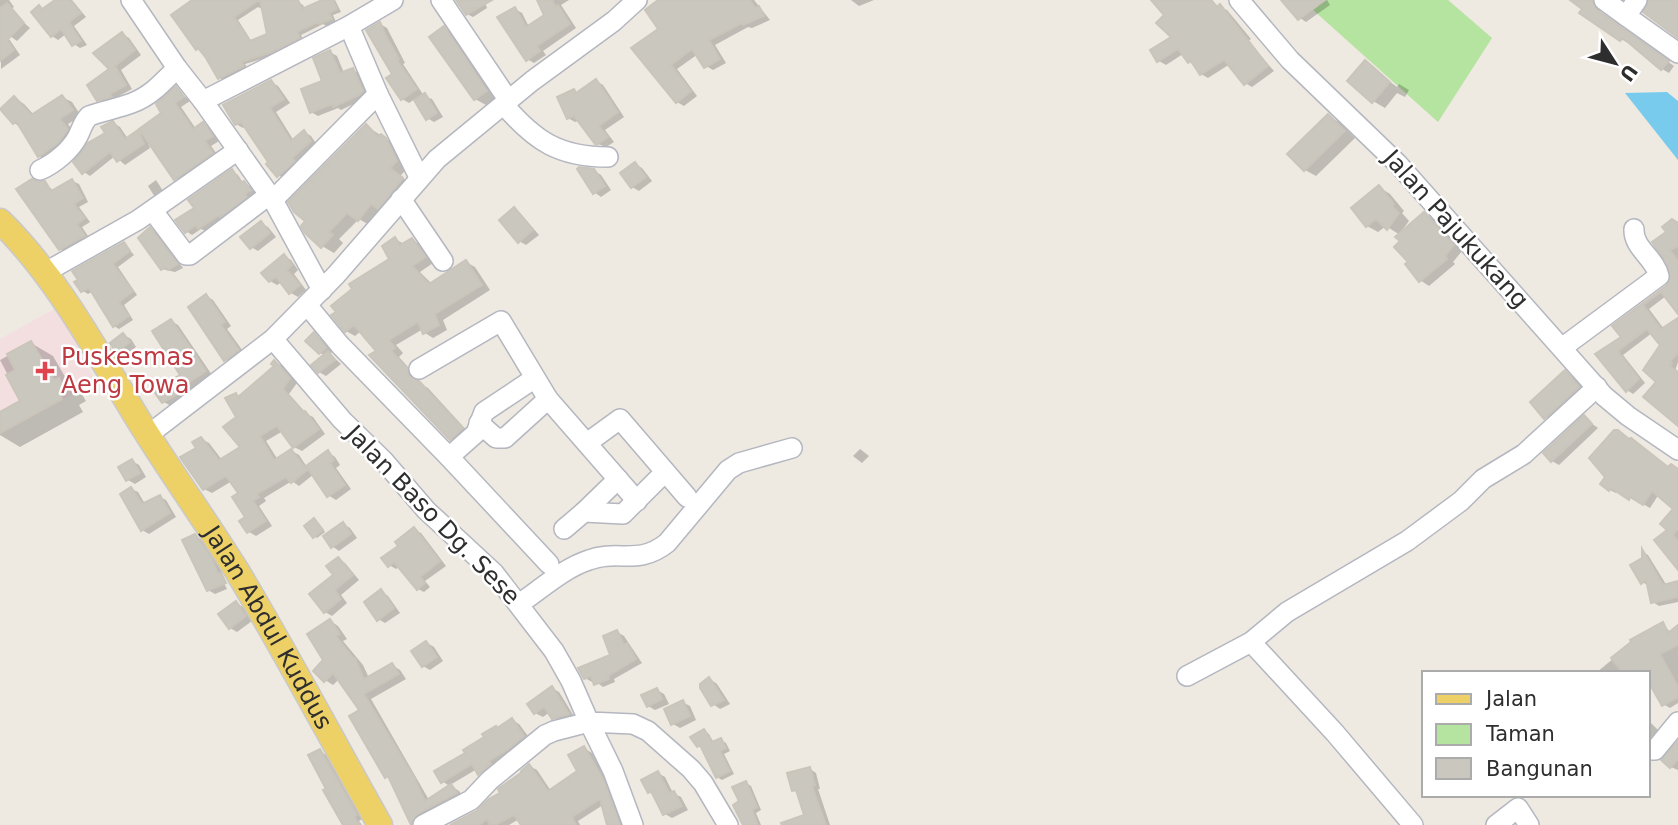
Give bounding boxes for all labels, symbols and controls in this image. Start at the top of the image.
north arrow [1580,28,1650,98]
text: U [1615,60,1642,86]
street label: Jalan Pajukukang [1376,143,1534,314]
place label: Puskesmas Aeng Towa [61,343,194,399]
marker: Puskesmas Aeng Towa [35,361,55,381]
street label: Jalan Baso Dg. Sese [339,418,526,610]
street label: Jalan Abdul Kuddus [197,519,338,734]
legend [1422,671,1650,797]
text: Jalan [1484,687,1537,711]
text: Taman [1485,722,1555,746]
text: Bangunan [1486,757,1593,781]

